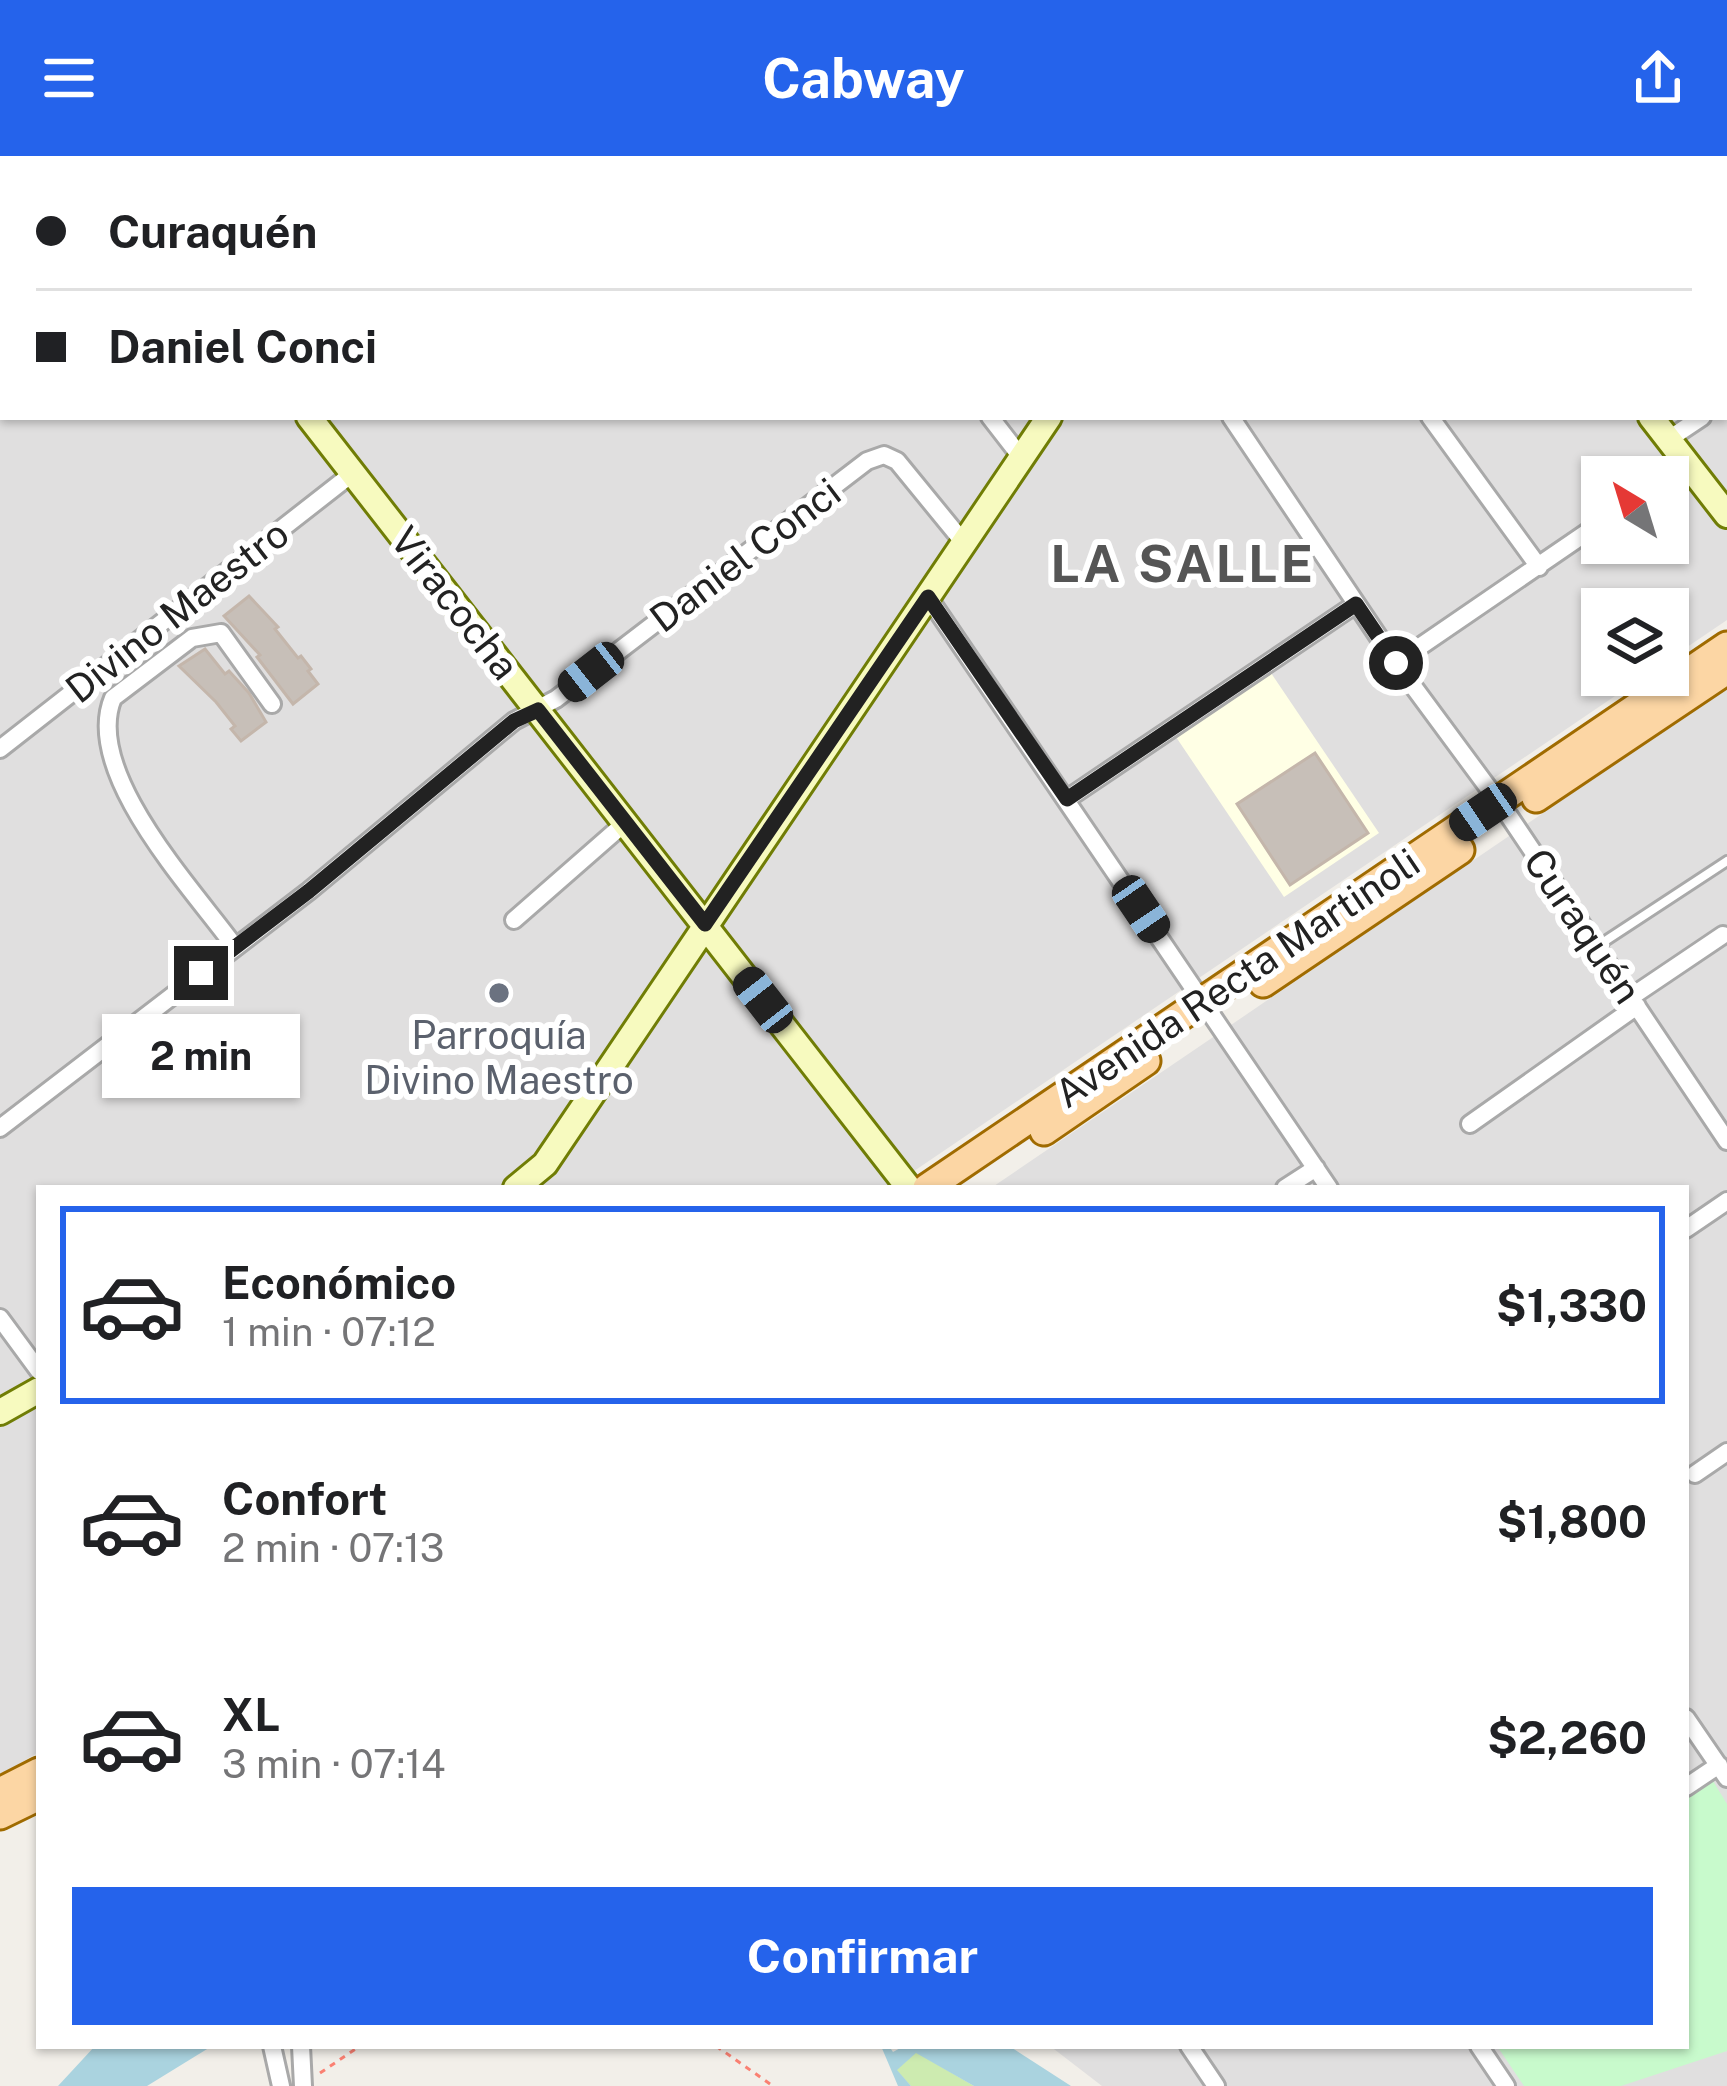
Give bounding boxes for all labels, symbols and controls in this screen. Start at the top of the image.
icon: menu [36,45,102,111]
icon: share [1625,45,1691,111]
text: Cabway [762,47,965,110]
text: Curaquén [108,205,317,258]
text: Daniel Conci [108,320,377,373]
north arrow [1581,456,1689,564]
map controls [1581,456,1689,696]
street label: Daniel Conci [641,469,849,641]
street label: Divino Maestro [57,510,297,712]
street label: Viracocha [381,518,529,688]
district label: LA SALLE [1050,534,1316,593]
button: layers [1581,588,1689,696]
car [552,636,630,708]
route start [1369,636,1423,690]
car [1443,777,1523,847]
street label: Avenida Recta Martinoli [1046,839,1428,1117]
street label: Curaquén [1515,840,1651,1012]
car [1106,869,1176,949]
route end [174,946,228,1000]
car [727,961,799,1039]
marker: Parroquía Divino Maestro [486,980,512,1006]
place label: Parroquía Divino Maestro [364,1012,634,1103]
callout: 2 min [102,1015,300,1099]
text: 2 min [150,1033,252,1079]
icon: car [78,1251,186,1359]
text: Económico [222,1256,456,1309]
text: $1,330 [1496,1279,1647,1332]
text: 1 min · 07:12 [222,1309,436,1355]
icon: car [78,1467,186,1575]
text: Confort [222,1472,387,1525]
text: $1,800 [1497,1495,1647,1548]
text: 2 min · 07:13 [222,1525,444,1571]
icon: car [78,1683,186,1791]
text: XL [222,1688,280,1741]
text: $2,260 [1487,1711,1647,1764]
text: 3 min · 07:14 [222,1741,446,1787]
button: Confirmar [72,1887,1653,2025]

